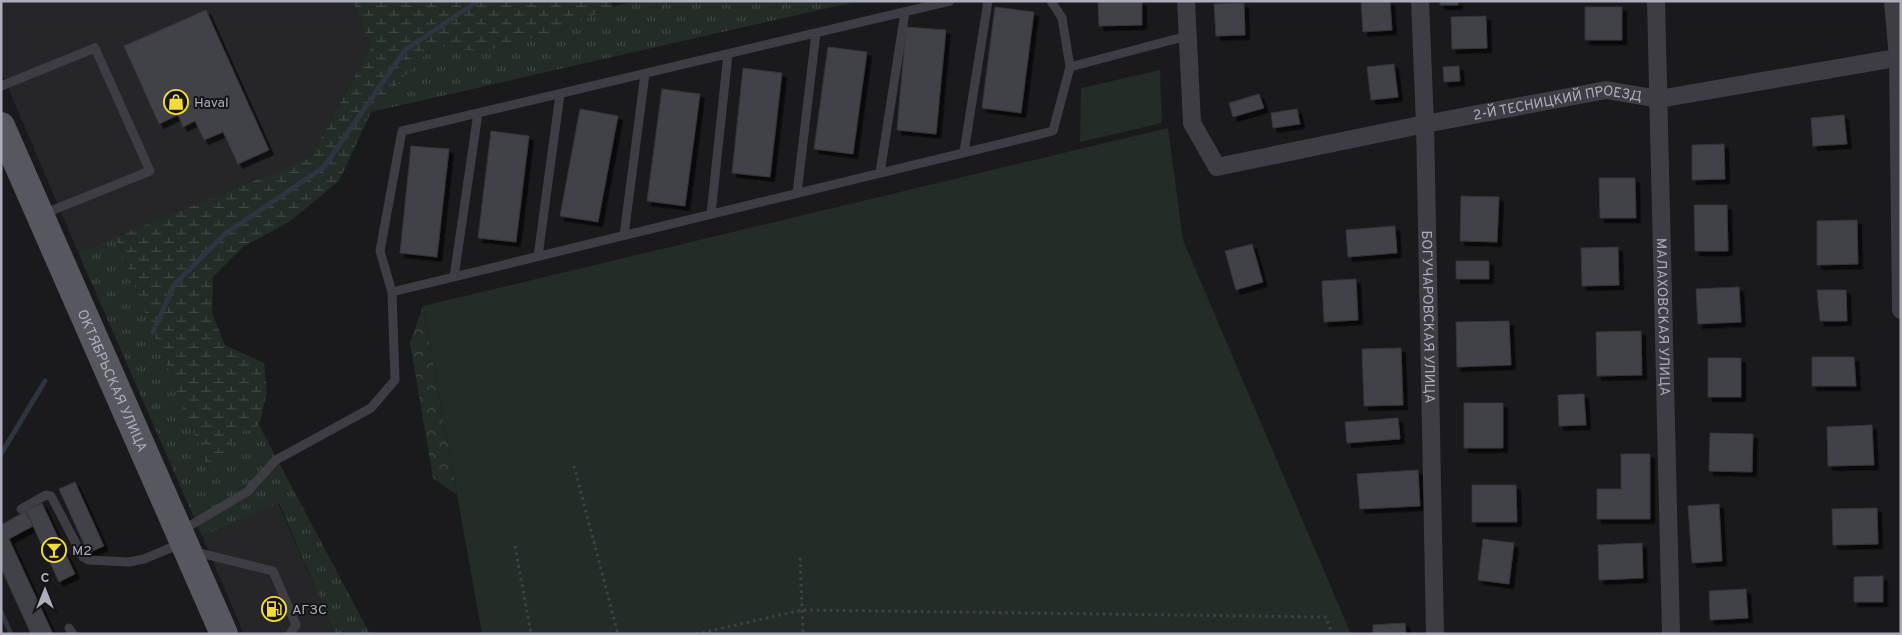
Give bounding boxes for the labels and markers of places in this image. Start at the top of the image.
shop icon: Haval [163,89,189,115]
place label: Haval [194,95,229,112]
bar icon: М2 [41,537,67,563]
place label: М2 [72,543,92,560]
fuel station icon: АГЗС [261,596,287,622]
place label: АГЗС [292,602,327,619]

